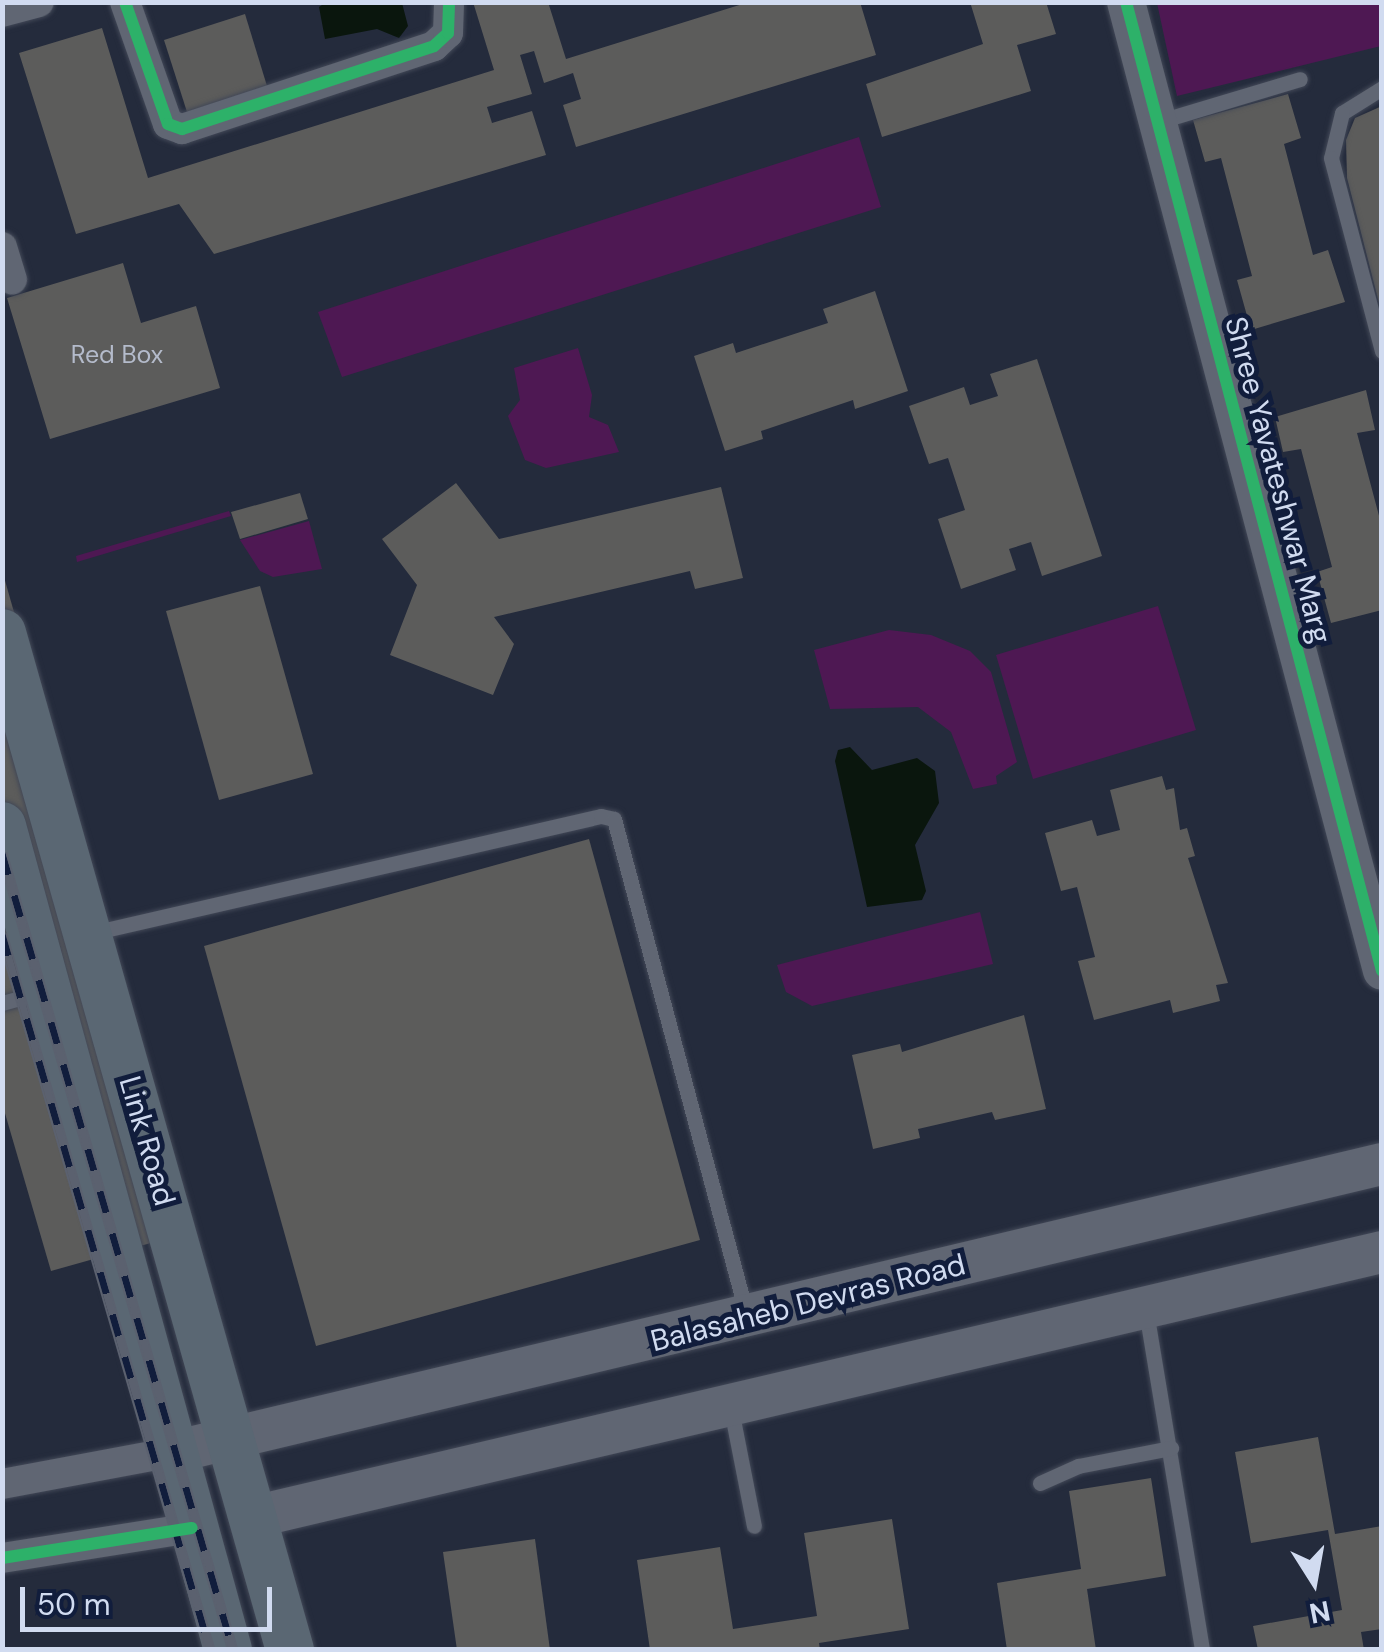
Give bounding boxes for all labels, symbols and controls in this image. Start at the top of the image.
street label: Shree Yavateshwar Marg [1217,313,1339,647]
house number: Red Box [71,340,163,370]
street label: Link Road [111,1072,183,1210]
street label: Balasaheb Devras Road [647,1246,969,1360]
north arrow [1264,1532,1364,1632]
scale bar [25,1567,278,1629]
text: 50 m [37,1585,111,1624]
text: N [1306,1592,1333,1632]

